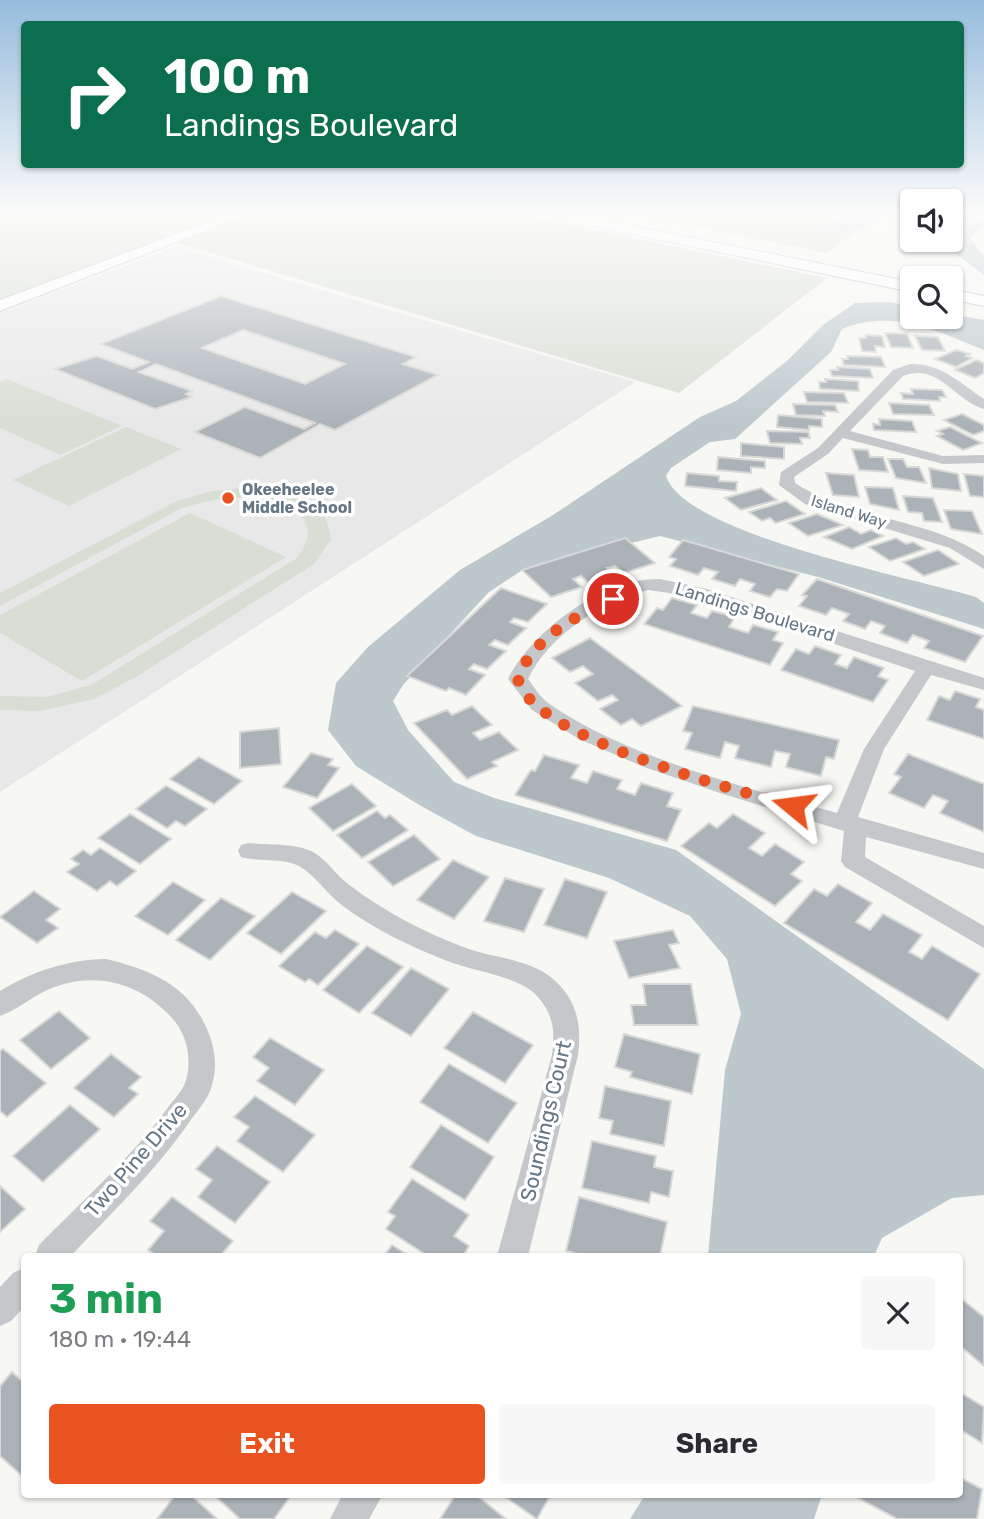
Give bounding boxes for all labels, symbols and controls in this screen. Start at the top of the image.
text: 100 m [164,47,310,105]
icon: right [49,49,140,140]
text: Landings Boulevard [164,106,458,144]
map controls [900,189,963,329]
button: sound [900,189,963,252]
button: search [900,266,963,329]
place label: Okeeheelee Middle School [242,480,352,517]
marker: Okeeheelee Middle School [220,490,236,506]
street label: Island Way [809,491,889,532]
pin [583,569,643,629]
street label: Landings Boulevard [673,577,837,647]
icon: arrive [594,580,632,618]
position arrow [756,769,830,843]
street label: Soundings Court [515,1038,576,1204]
street label: Two Pine Drive [79,1097,192,1222]
text: 3 min [49,1274,163,1324]
button: close [861,1276,935,1350]
text: 180 m · 19:44 [49,1325,191,1353]
button: Exit [49,1404,485,1484]
button: Share [499,1404,935,1484]

